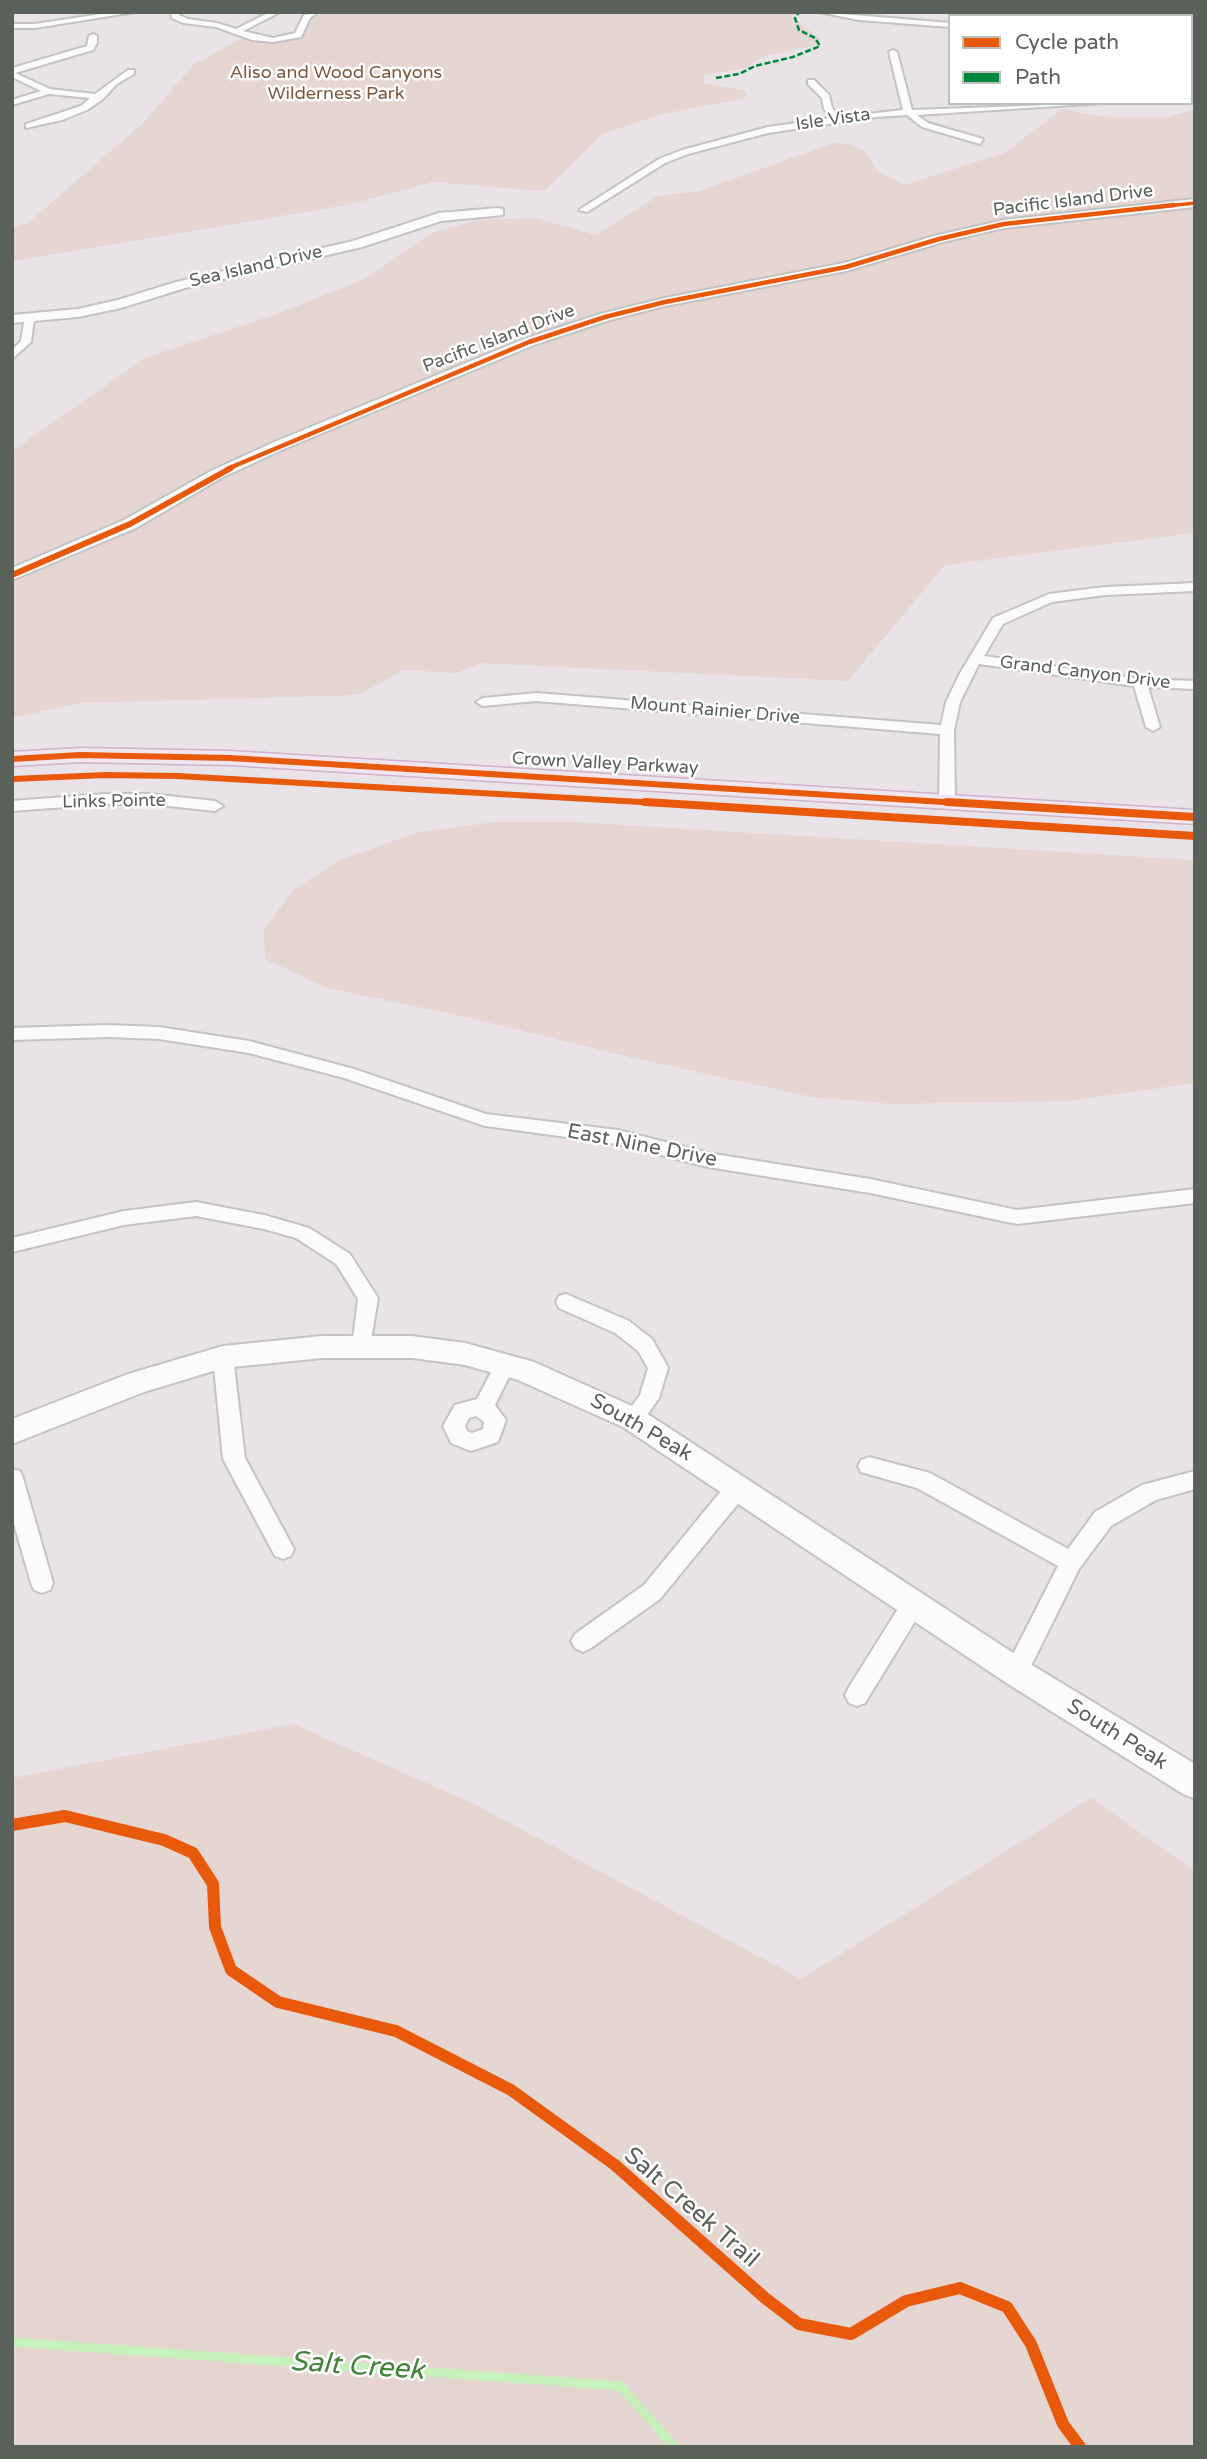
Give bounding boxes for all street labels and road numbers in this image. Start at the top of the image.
street label: Isle Vista [794,104,872,136]
street label: Pacific Island Drive [992,180,1154,222]
street label: Sea Island Drive [188,241,324,293]
street label: Pacific Island Drive [420,300,578,378]
street label: Grand Canyon Drive [999,652,1171,694]
street label: Mount Rainier Drive [629,693,801,729]
street label: Crown Valley Parkway [511,748,699,780]
street label: Links Pointe [62,790,166,814]
street label: East Nine Drive [565,1119,719,1173]
street label: South Peak [585,1389,697,1467]
street label: South Peak [1062,1694,1172,1776]
street label: Salt Creek Trail [618,2142,764,2274]

